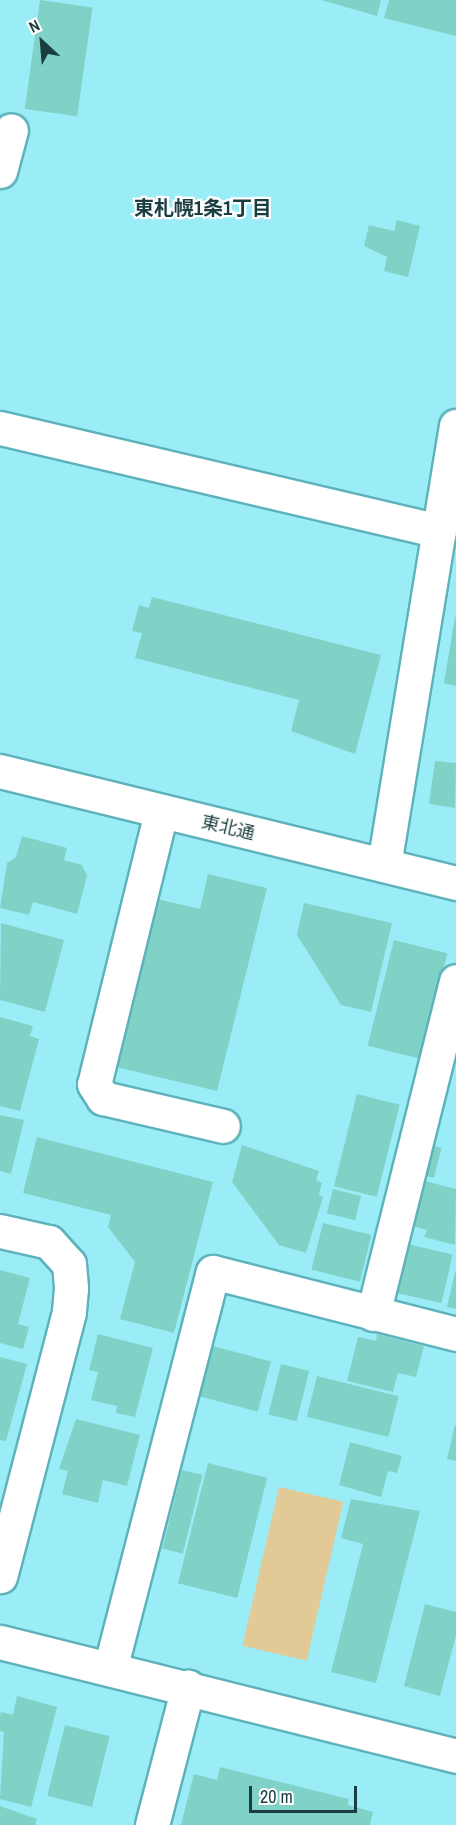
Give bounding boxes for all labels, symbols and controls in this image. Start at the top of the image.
north arrow [12,12,72,72]
text: N [25,14,43,38]
district label: 東札幌1条1丁目 [134,195,272,219]
street label: 東北通 [199,811,257,845]
scale bar [252,1774,360,1812]
text: 20 m [260,1784,293,1809]

